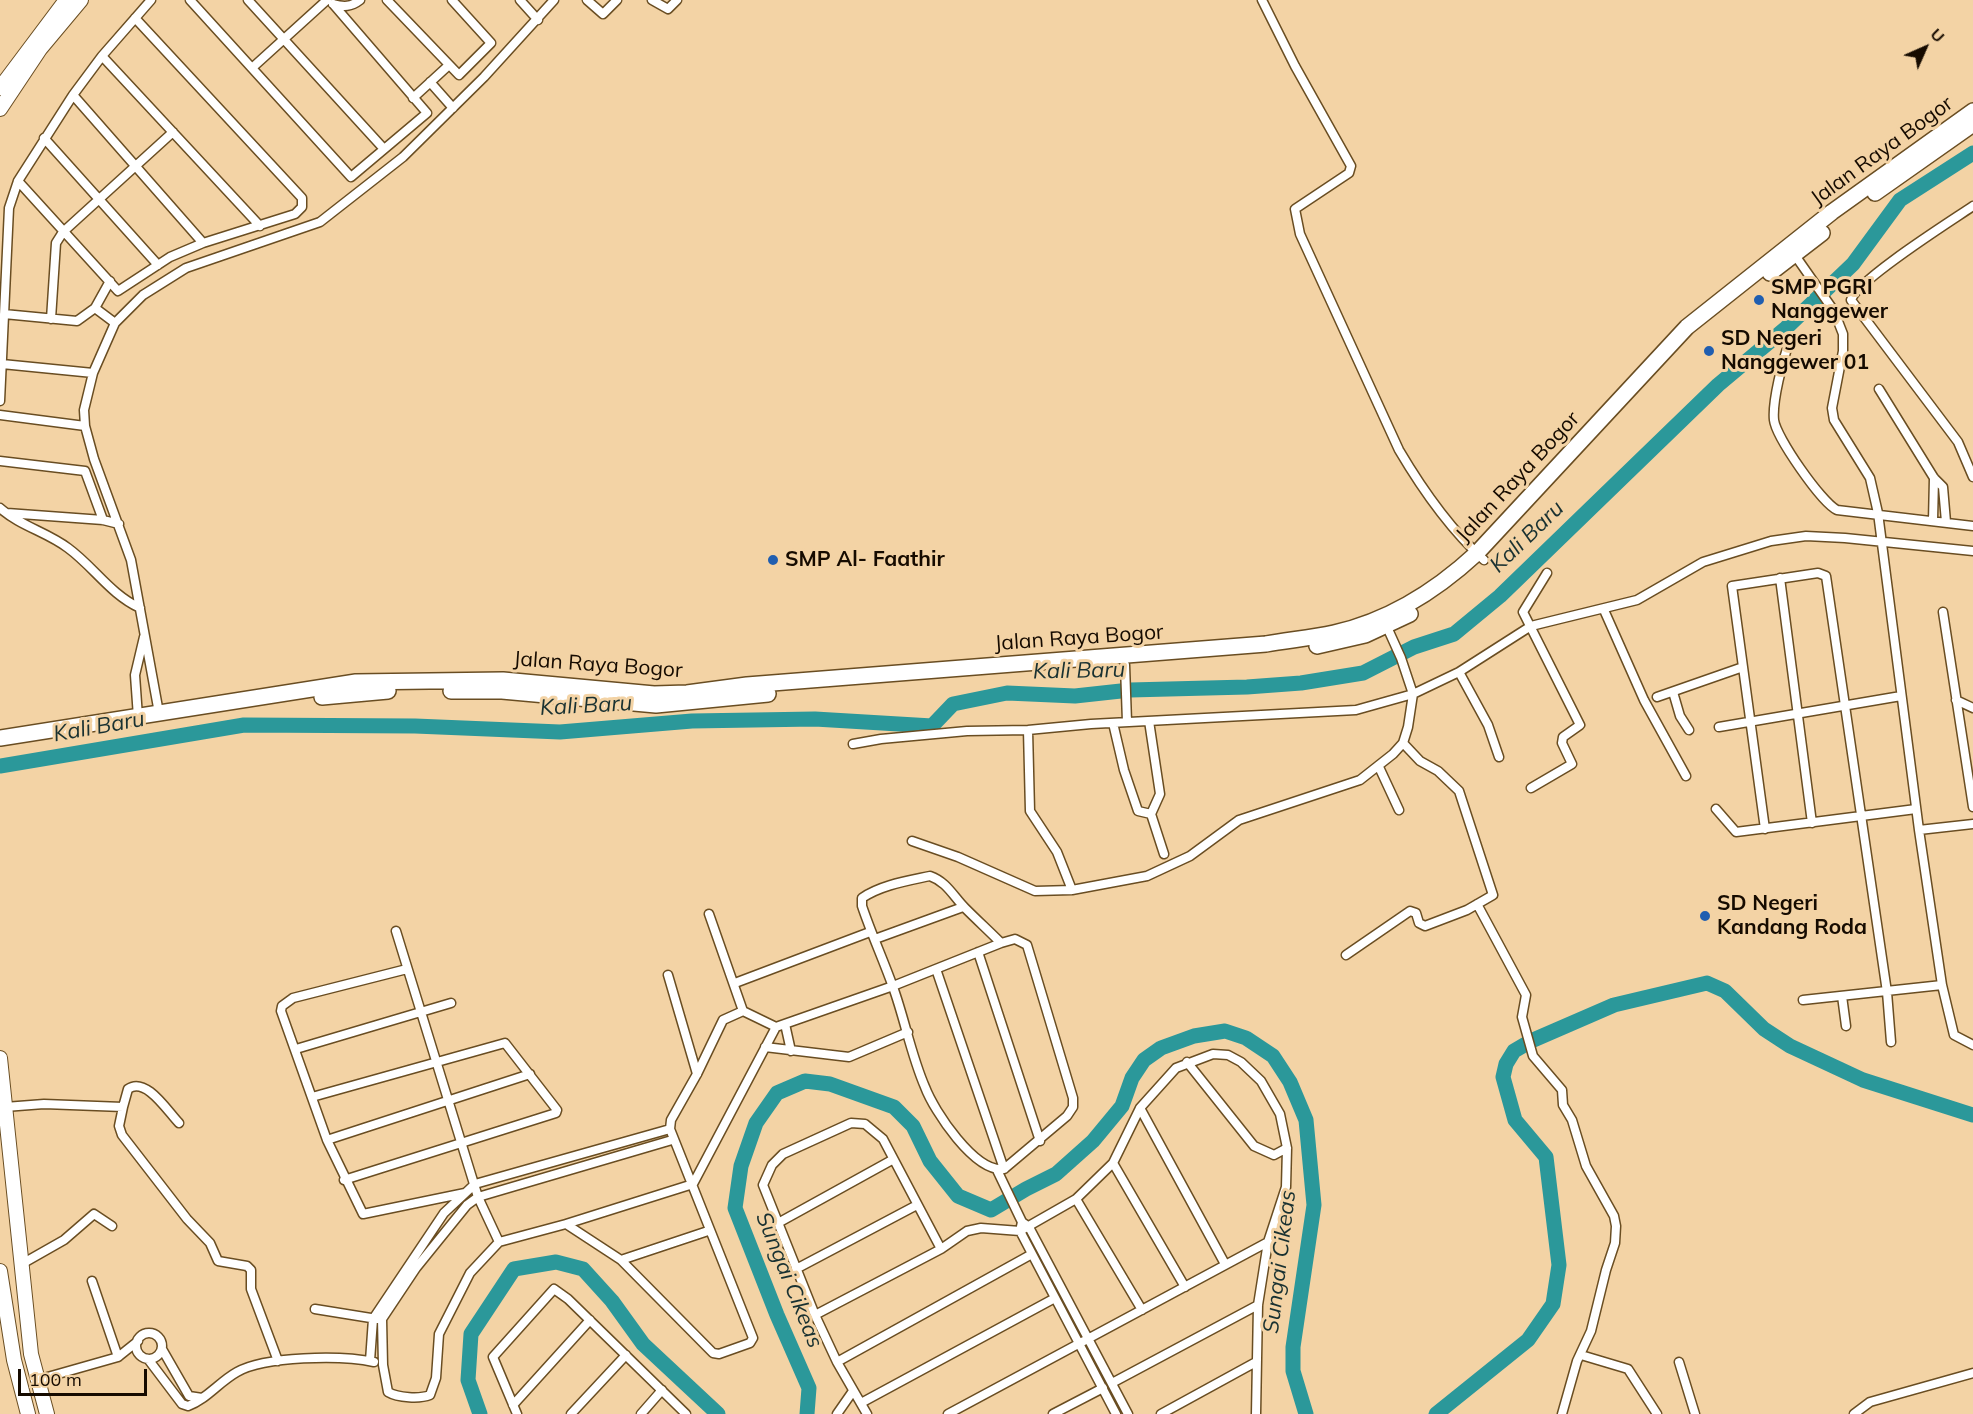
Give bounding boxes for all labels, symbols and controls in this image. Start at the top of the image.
north arrow [1895,18,1955,78]
text: U [1926,24,1949,47]
street label: Jalan Raya Bogor [1806,91,1958,211]
place label: SMP PGRI Nanggewer [1771,275,1888,325]
marker: SMP PGRI Nanggewer [1752,293,1766,307]
place label: SD Negeri Nanggewer 01 [1721,326,1869,376]
marker: SD Negeri Nanggewer 01 [1702,344,1716,358]
street label: Jalan Raya Bogor [1451,406,1585,548]
water label: Kali Baru [1485,495,1569,579]
place label: SMP Al- Faathir [785,547,945,573]
marker: SMP Al- Faathir [766,553,780,567]
street label: Jalan Raya Bogor [994,620,1164,656]
street label: Jalan Raya Bogor [513,647,683,683]
water label: Kali Baru [1033,657,1125,685]
water label: Kali Baru [539,690,633,722]
water label: Kali Baru [51,706,147,748]
place label: SD Negeri Kandang Roda [1717,891,1867,941]
marker: SD Negeri Kandang Roda [1698,909,1712,923]
water label: Sungai Cikeas [1258,1189,1302,1335]
water label: Sungai Cikeas [750,1208,828,1352]
scale bar [21,1357,150,1395]
text: 100 m [29,1368,82,1391]

